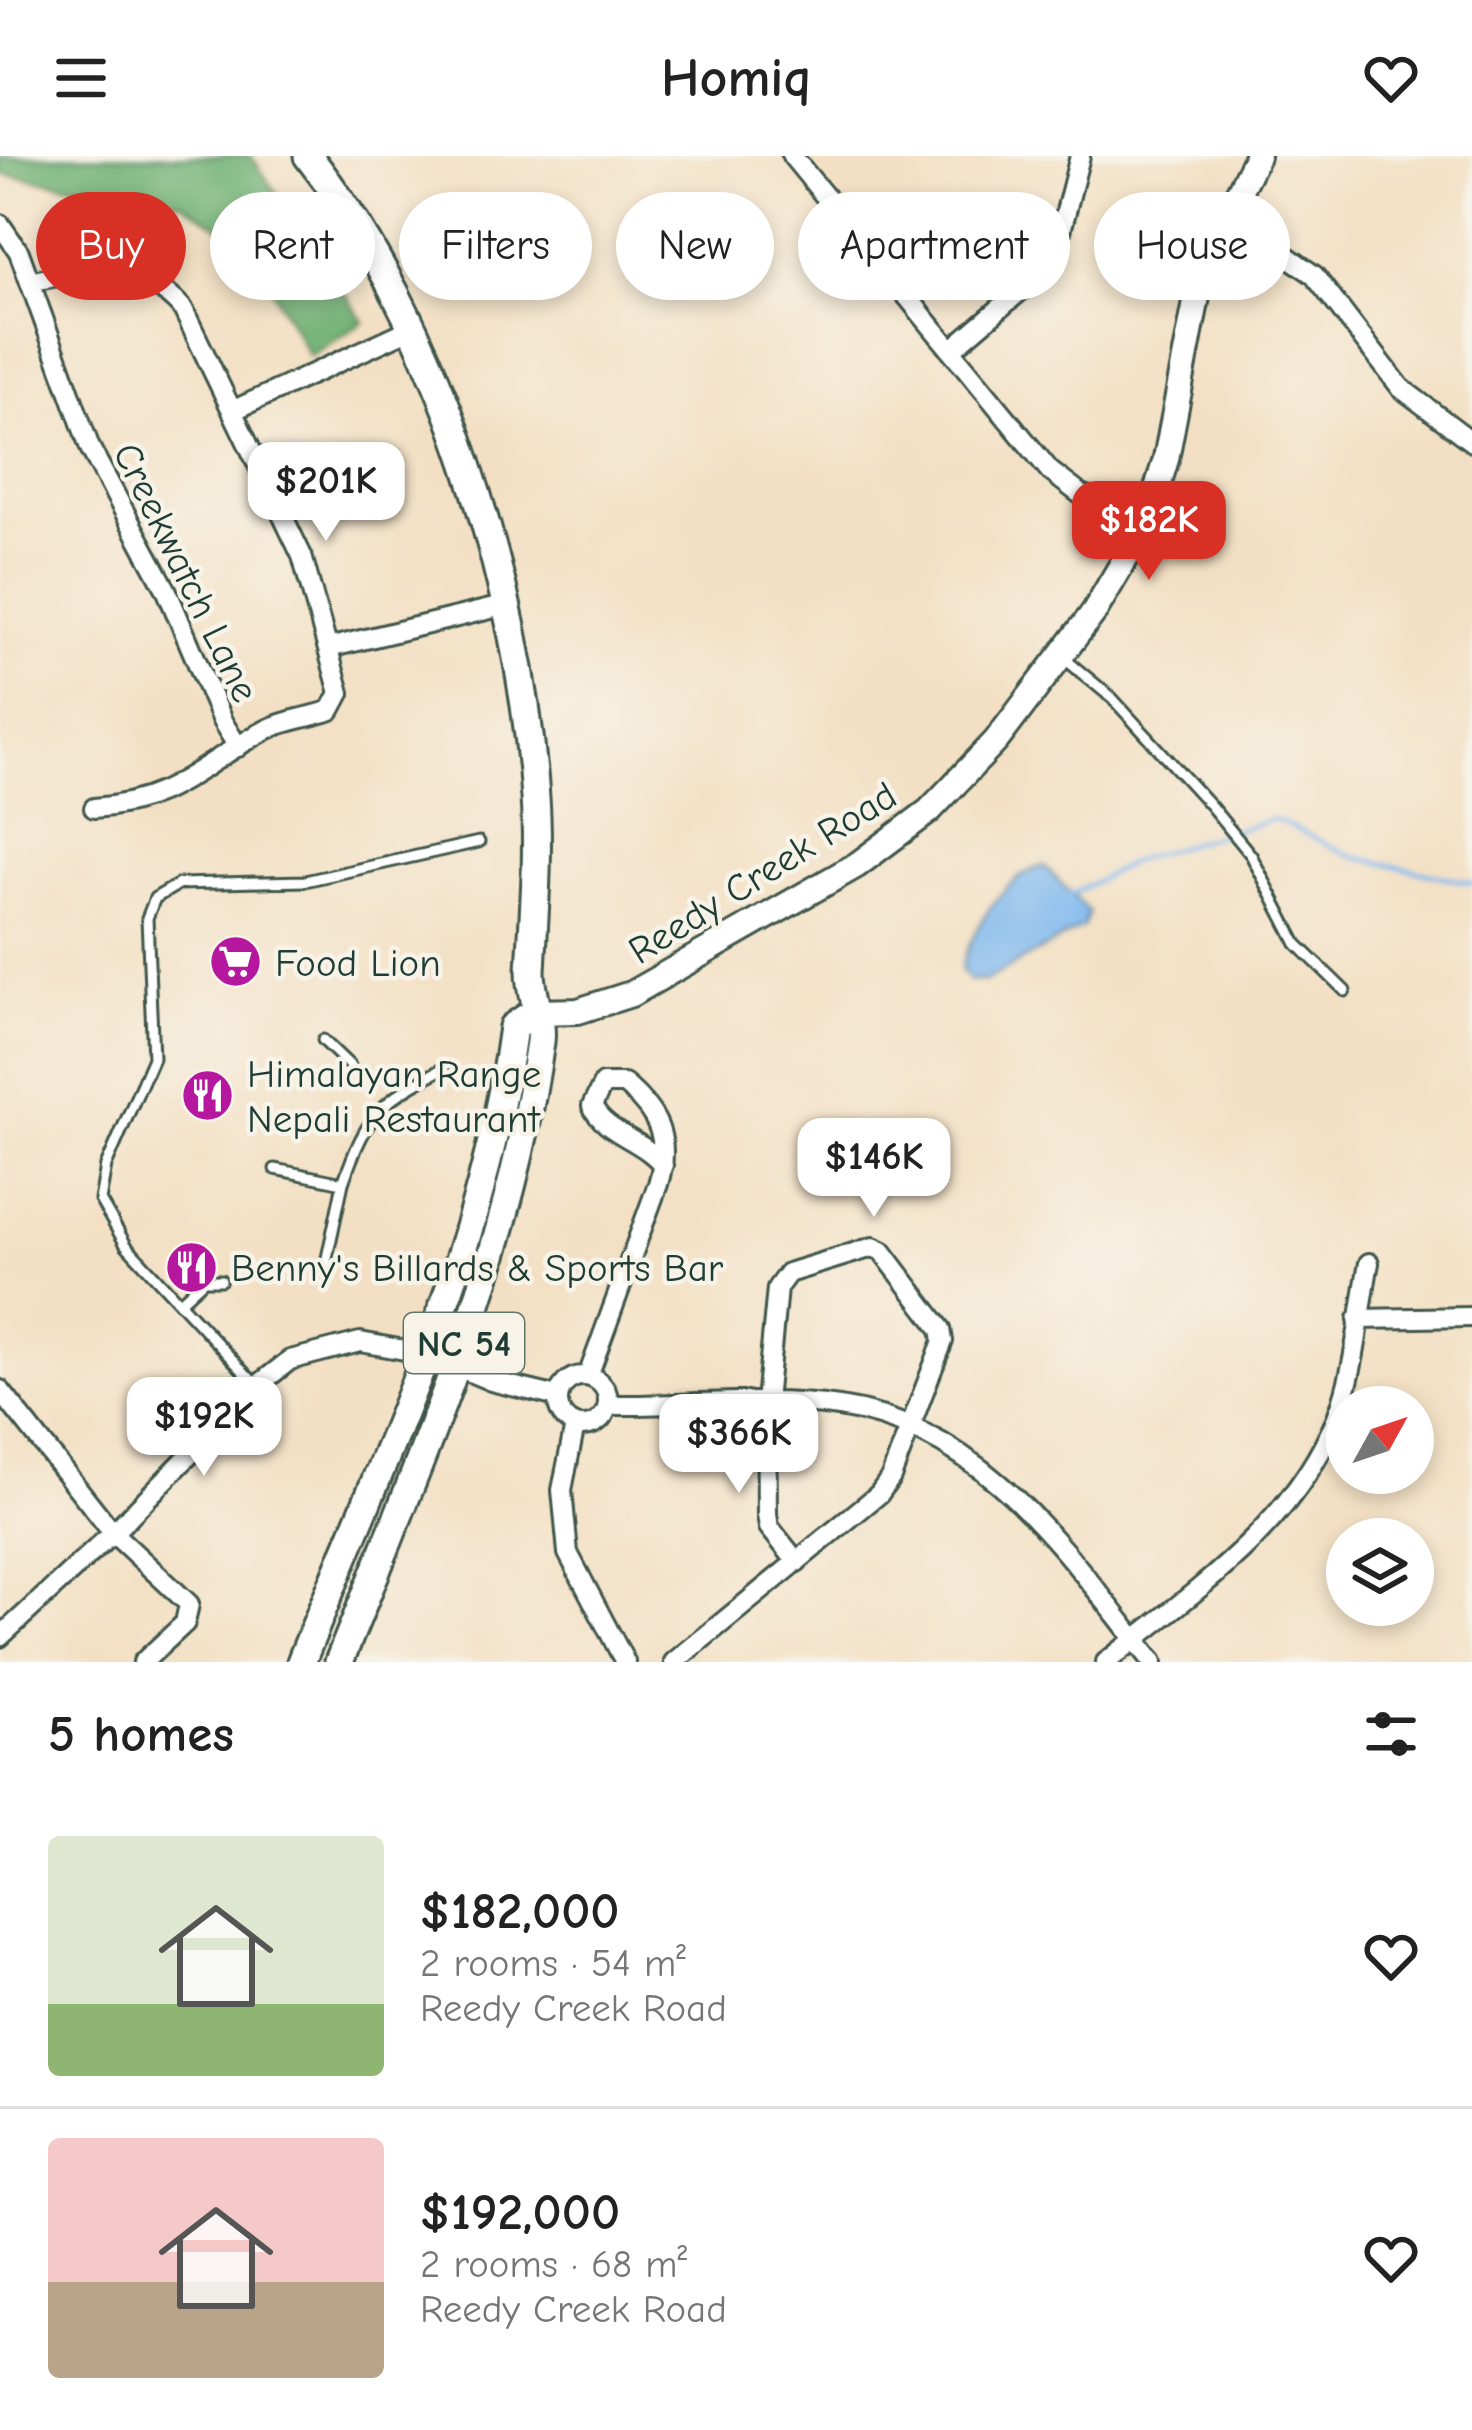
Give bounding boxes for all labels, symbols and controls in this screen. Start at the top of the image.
icon: menu [48,45,114,111]
icon: heart [1358,45,1424,111]
text: Homiq [661,47,811,110]
chip: Buy [36,192,186,300]
chip: Rent [210,192,375,300]
chip: Filters [399,192,592,300]
chip: New [616,192,774,300]
chip: Apartment [798,192,1070,300]
chip: House [1094,192,1290,300]
street label: Creekwatch Lane [104,436,268,709]
pin: $201K [242,442,410,544]
text: $201K [275,458,377,503]
pin: $182K [1065,481,1233,583]
text: $182K [1099,497,1199,542]
street label: Reedy Creek Road [621,773,905,974]
supermarket icon: Food Lion [208,934,264,990]
place label: Food Lion [275,941,441,986]
place label: Himalayan Range Nepali Restaurant [247,1052,542,1142]
restaurant icon: Himalayan Range Nepali Restaurant [180,1067,236,1123]
pin: $146K [790,1118,958,1220]
text: $146K [824,1134,924,1179]
restaurant icon: Benny's Billards & Sports Bar [164,1239,220,1295]
place label: Benny's Billards & Sports Bar [231,1246,724,1291]
road number: NC 54 [404,1313,524,1373]
pin: $192K [120,1377,288,1479]
north arrow [1326,1386,1434,1494]
map controls [1326,1386,1434,1626]
text: $192K [154,1393,254,1438]
pin: $366K [655,1394,823,1496]
text: $366K [686,1410,792,1455]
button: layers [1326,1518,1434,1626]
icon: filters [1358,1701,1424,1767]
text: 5 homes [48,1705,234,1764]
text: $182,000 [420,1882,620,1941]
icon: home [144,1884,288,2028]
icon: heart [1358,1923,1424,1989]
text: 2 rooms · 54 m² [420,1941,686,1986]
text: Reedy Creek Road [420,1986,727,2031]
text: $192,000 [420,2183,620,2242]
icon: home [144,2186,288,2330]
icon: heart [1358,2225,1424,2291]
text: 2 rooms · 68 m² [420,2242,687,2287]
text: Reedy Creek Road [420,2287,727,2332]

